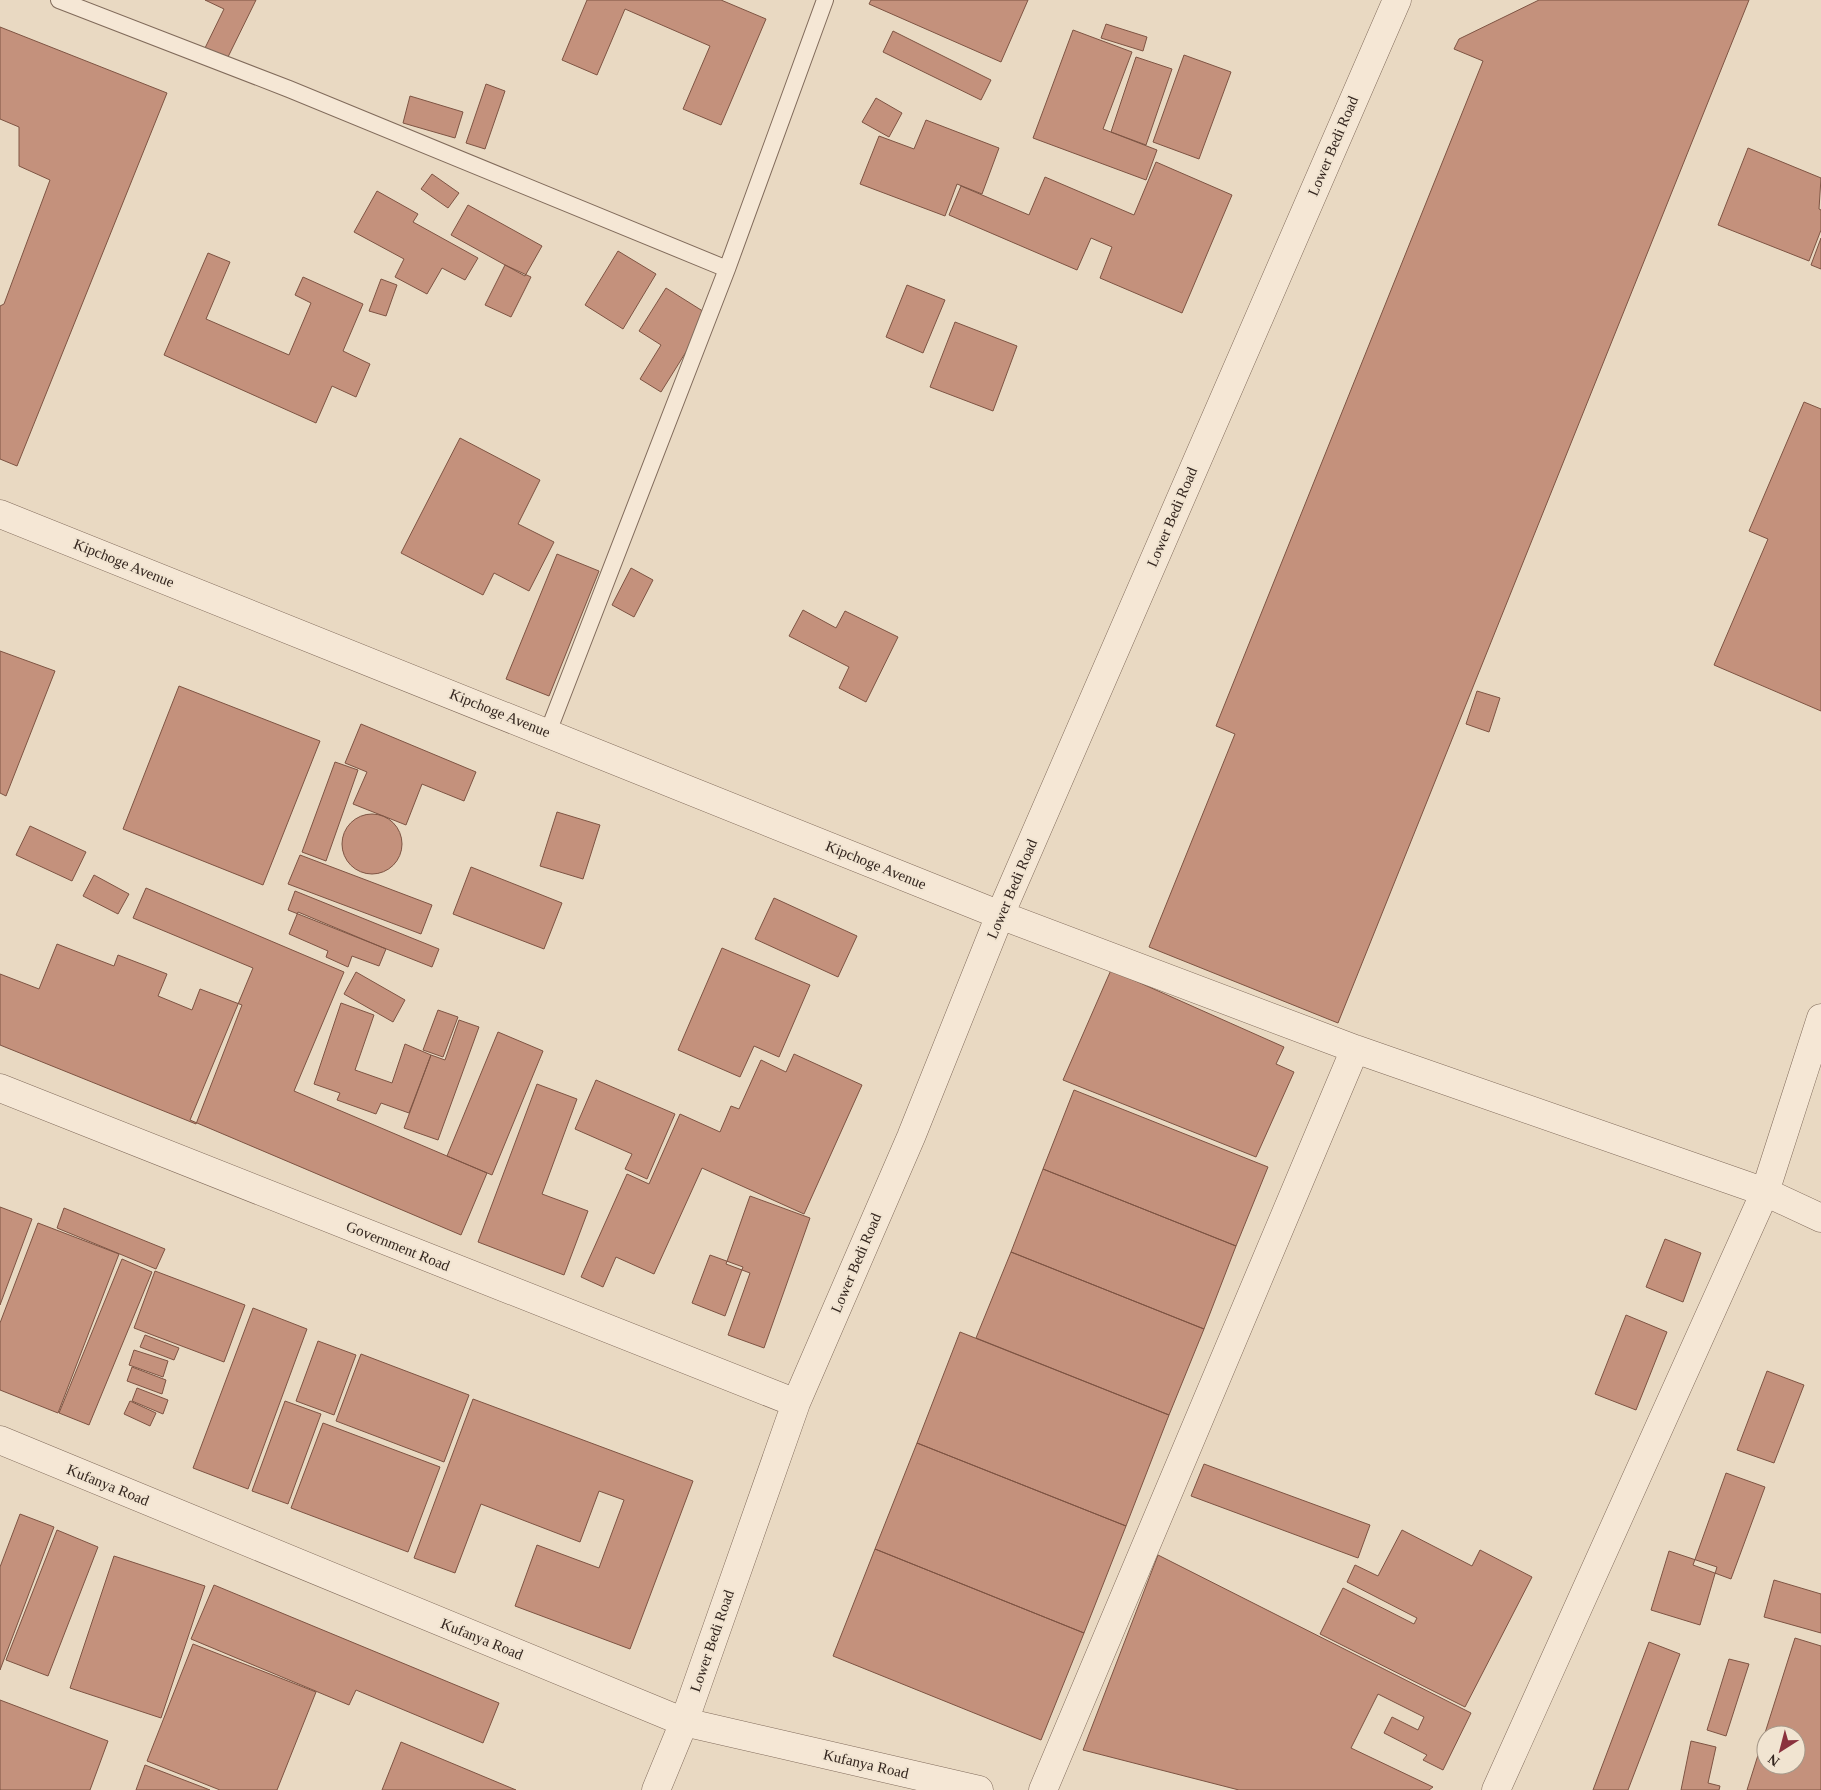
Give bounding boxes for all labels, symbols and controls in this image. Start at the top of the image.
street label: Lower Bedi Road [1305,93,1361,198]
street label: Lower Bedi Road [1144,464,1200,569]
street label: Kipchoge Avenue [72,536,177,591]
street label: Kipchoge Avenue [448,686,553,741]
street label: Lower Bedi Road [984,836,1040,941]
street label: Kipchoge Avenue [824,838,929,893]
street label: Lower Bedi Road [828,1210,884,1315]
street label: Government Road [344,1218,453,1274]
street label: Kufanya Road [65,1461,152,1509]
street label: Lower Bedi Road [687,1588,737,1694]
street label: Kufanya Road [439,1615,526,1663]
north arrow [1756,1725,1806,1775]
street label: Kufanya Road [822,1746,911,1782]
text: N [1765,1751,1782,1769]

